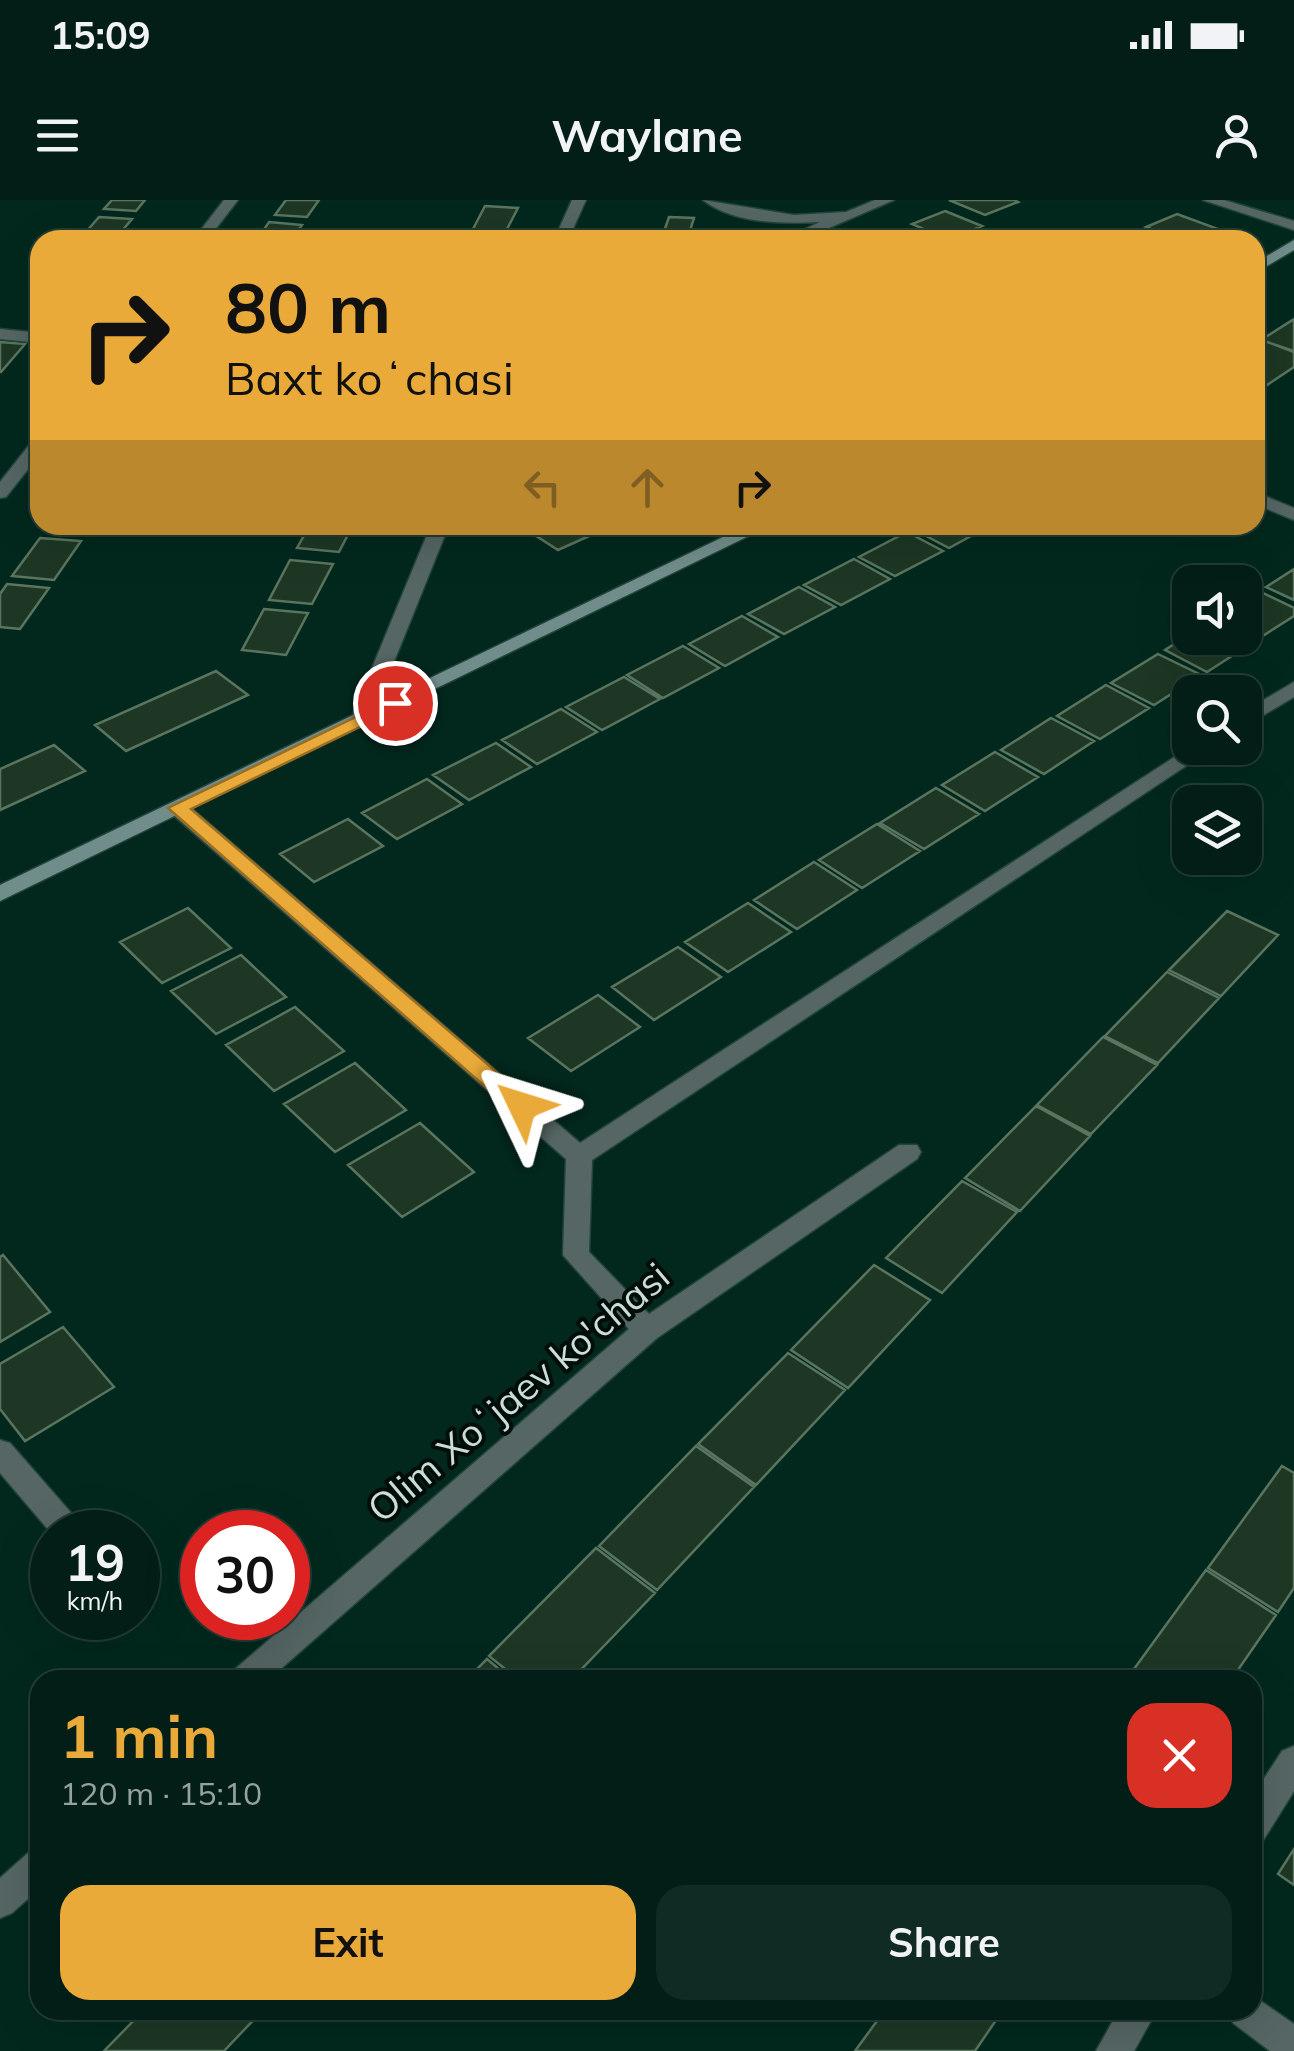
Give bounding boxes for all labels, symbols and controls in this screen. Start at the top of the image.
text: 15:09 [50,11,151,59]
text: Waylane [551,107,743,163]
icon: menu [30,108,85,163]
icon: person [1209,108,1264,163]
text: 80 m [225,263,391,351]
icon: right [60,270,190,400]
text: Baxt koʻchasi [225,350,514,406]
icon: left [515,460,570,515]
icon: ahead [620,460,675,515]
icon: right [725,460,780,515]
map controls [1172,565,1262,875]
button: sound [1172,565,1262,655]
pin [353,661,438,746]
button: search [1172,675,1262,765]
icon: arrive [368,676,423,731]
button: layers [1172,785,1262,875]
position arrow [470,1054,574,1158]
street label: Olim Xoʻjaev ko'chasi [357,1252,679,1532]
speed limit sign: 30 [180,1510,310,1640]
text: 19 [65,1531,125,1594]
text: km/h [67,1585,123,1616]
text: 1 min [60,1698,218,1773]
button: close [1127,1703,1232,1808]
text: 120 m · 15:10 [60,1773,262,1813]
button: Exit [60,1885,636,2000]
button: Share [656,1885,1232,2000]

